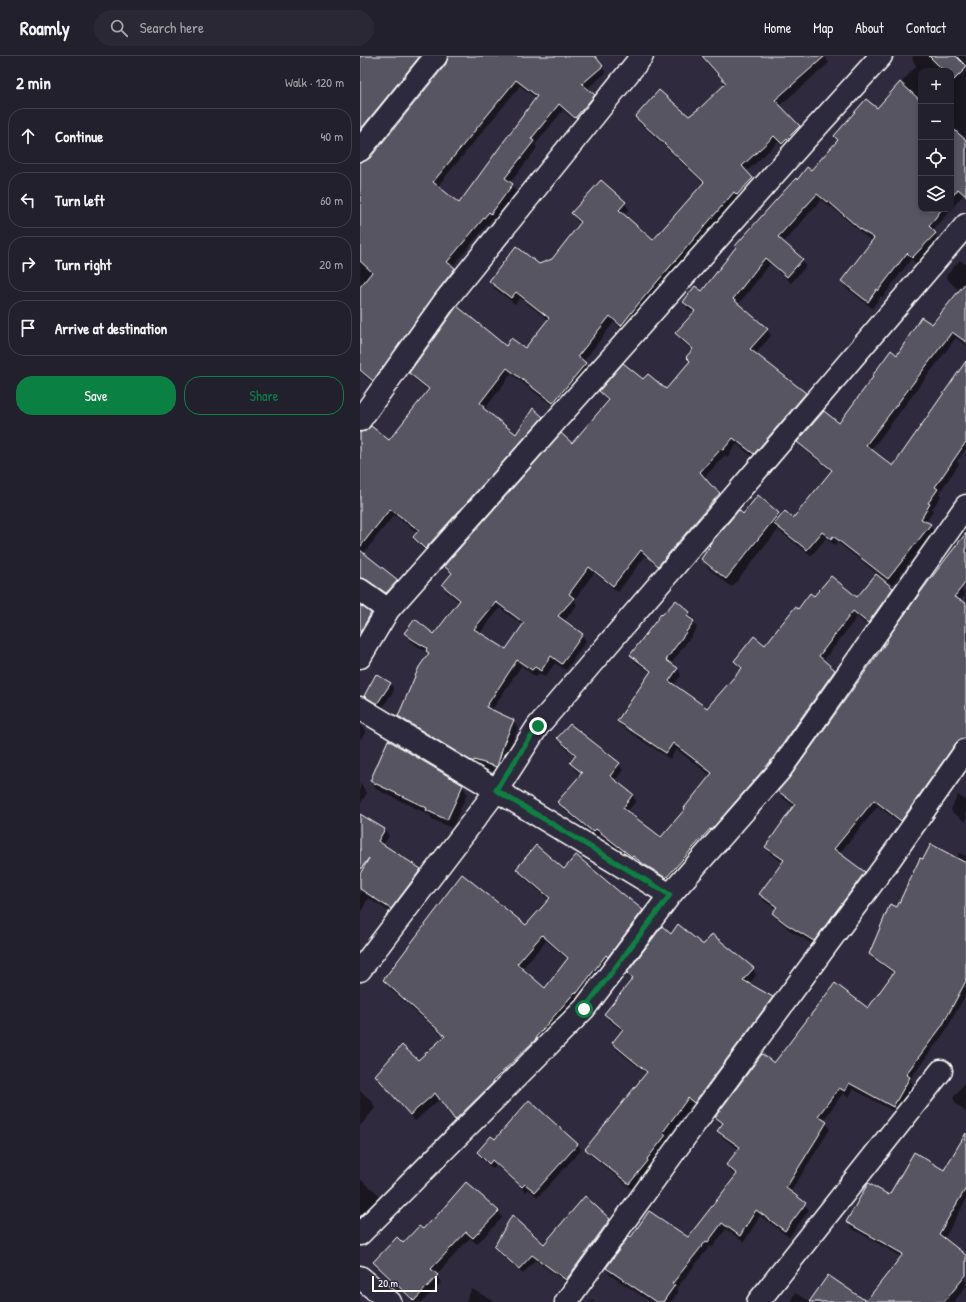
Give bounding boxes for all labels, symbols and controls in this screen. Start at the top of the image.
search box [94,10,374,46]
text: Roamly [20,15,70,41]
icon: search [108,17,130,39]
text: Search here [140,17,204,38]
text: Home [764,18,791,37]
text: Map [813,18,833,37]
text: About [855,18,884,37]
text: Contact [906,18,946,37]
map controls [918,68,954,212]
button: + [918,68,954,104]
text: 2 min [16,71,51,94]
text: Walk · 120 m [285,73,344,91]
button: − [918,104,954,140]
icon: ahead [17,125,39,147]
text: Continue [55,126,103,147]
text: 40 m [320,127,343,145]
button: locate [918,140,954,176]
button: layers [918,176,954,212]
icon: left [17,189,39,211]
text: Turn left [55,190,105,211]
text: 60 m [320,191,343,209]
icon: right [17,253,39,275]
text: Turn right [55,254,111,275]
text: 20 m [319,255,343,273]
icon: arrive [17,317,39,339]
text: Arrive at destination [55,318,167,339]
button: Save [16,376,176,415]
button: Share [184,376,344,415]
route end [529,717,547,735]
route start [575,1000,593,1018]
scale bar [372,1274,437,1293]
text: 20 m [378,1276,398,1290]

